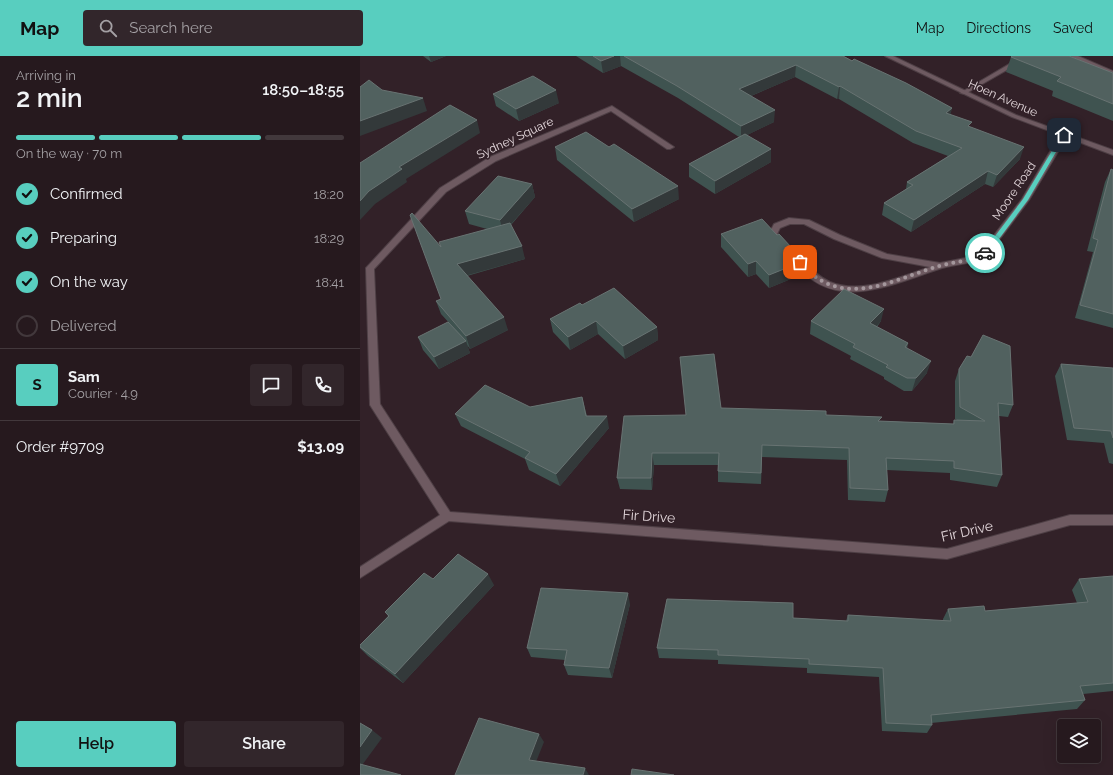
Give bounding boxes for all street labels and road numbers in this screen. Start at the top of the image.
street label: Hoen Avenue [966,76,1040,120]
street label: Sydney Square [474,114,556,162]
street label: Moore Road [989,159,1039,223]
street label: Fir Drive [622,506,676,526]
street label: Fir Drive [939,517,995,545]

